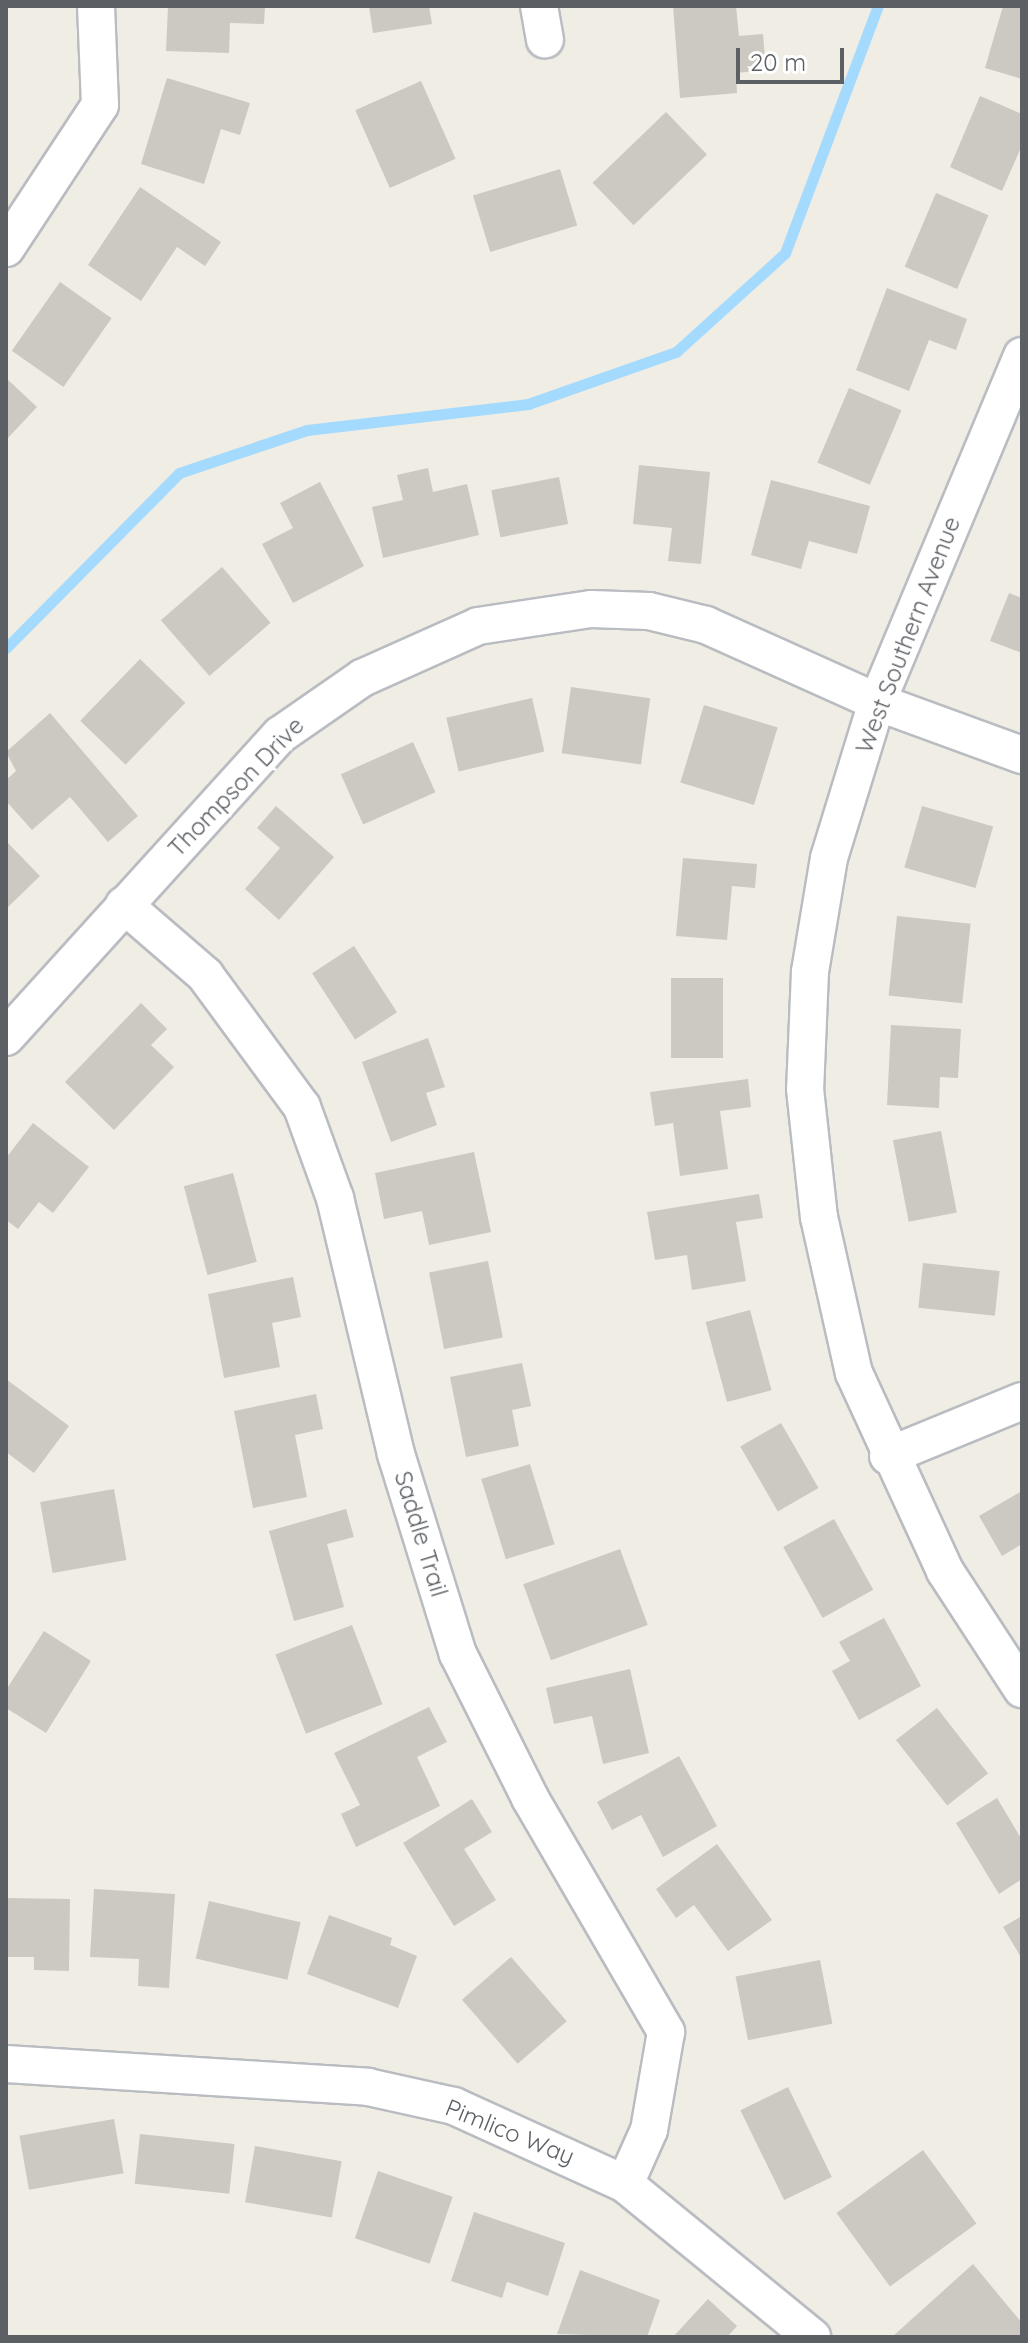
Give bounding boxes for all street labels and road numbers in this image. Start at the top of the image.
street label: West Southern Avenue [850,513,966,757]
street label: Thompson Drive [162,711,310,863]
street label: Saddle Trail [388,1468,454,1600]
street label: Pimlico Way [441,2093,579,2171]

